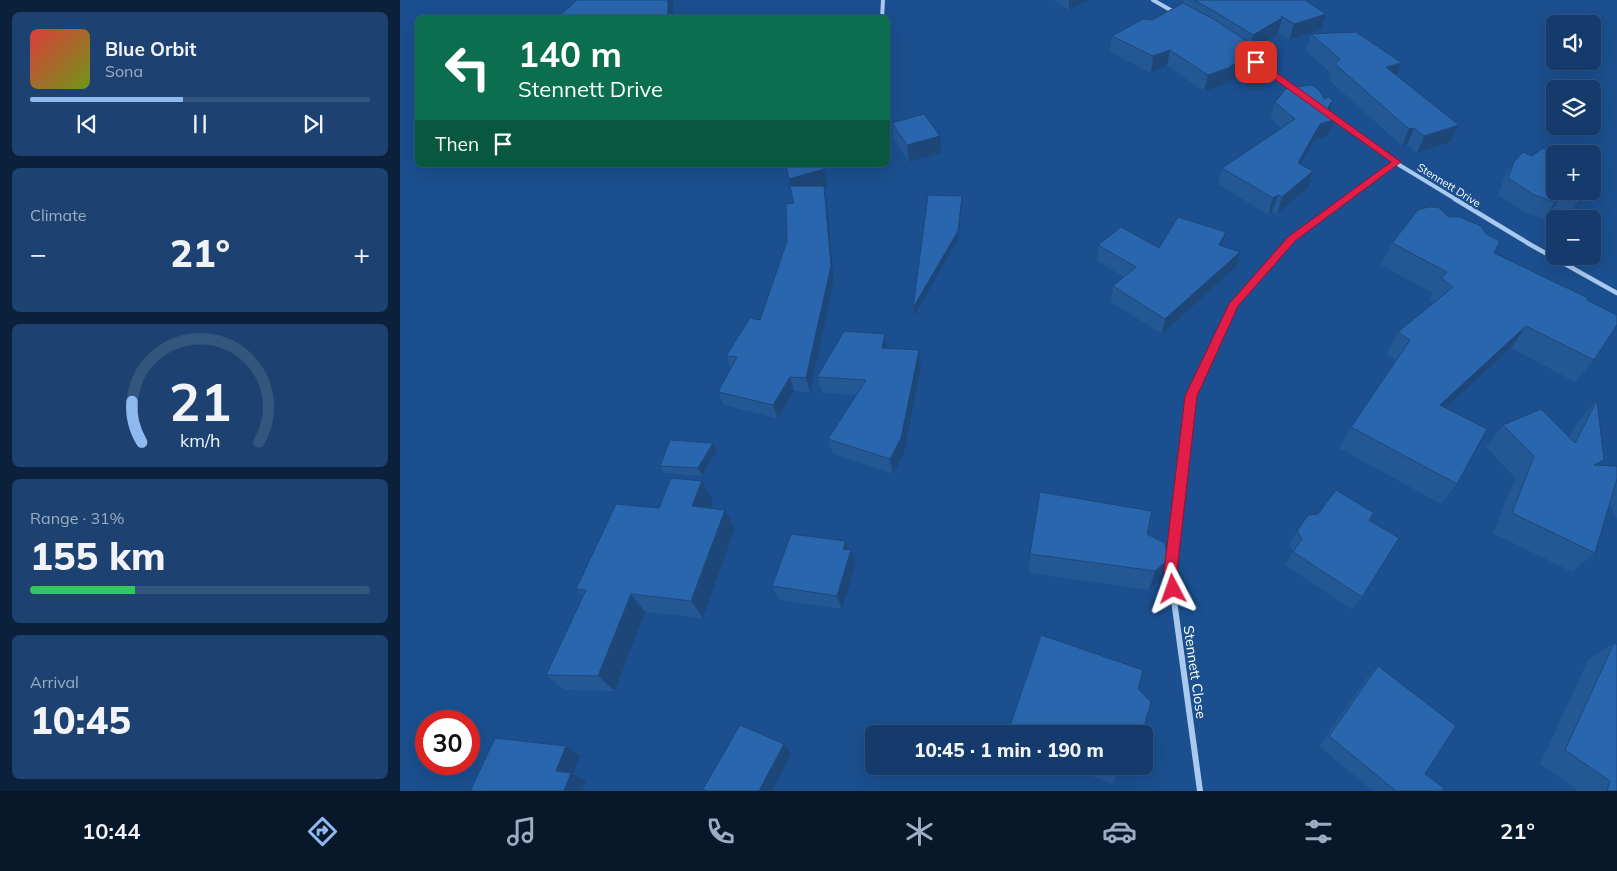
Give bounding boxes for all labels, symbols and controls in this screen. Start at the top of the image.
map controls [1546,15,1601,265]
button: sound [1546,15,1601,70]
text: 140 m [518,32,622,76]
icon: left [435,35,500,100]
text: Blue Orbit [105,37,196,61]
pin [1235,41,1277,83]
icon: arrive [1242,48,1270,76]
text: Sona [105,61,143,81]
text: Stennett Drive [518,75,663,103]
button: layers [1546,80,1601,135]
icon: previous [73,110,101,138]
icon: pause [186,110,214,138]
icon: next [299,110,327,138]
icon: arrive [489,130,517,158]
text: Then [435,132,479,156]
button: + [1546,145,1601,200]
street label: Stennett Drive [1415,160,1483,210]
text: Climate [30,205,86,225]
button: − [1546,210,1601,265]
text: 21° [170,229,230,277]
text: − [30,236,47,271]
text: + [353,236,370,271]
text: 21 [169,369,231,434]
text: km/h [180,429,220,451]
text: Range · 31% [30,508,125,528]
text: 155 km [30,532,166,580]
position arrow [1146,562,1198,614]
street label: Stennett Close [1180,624,1210,720]
text: Arrival [30,672,79,692]
text: 10:45 [30,696,131,744]
speed limit sign: 30 [415,710,480,775]
text: 10:45 · 1 min · 190 m [914,738,1104,762]
icon: directions [305,814,340,849]
icon: music [504,814,539,849]
icon: phone [703,814,738,849]
icon: climate [902,814,937,849]
icon: car [1102,814,1137,849]
icon: filters [1301,814,1336,849]
text: 10:44 [82,817,140,845]
text: 21° [1500,817,1535,845]

